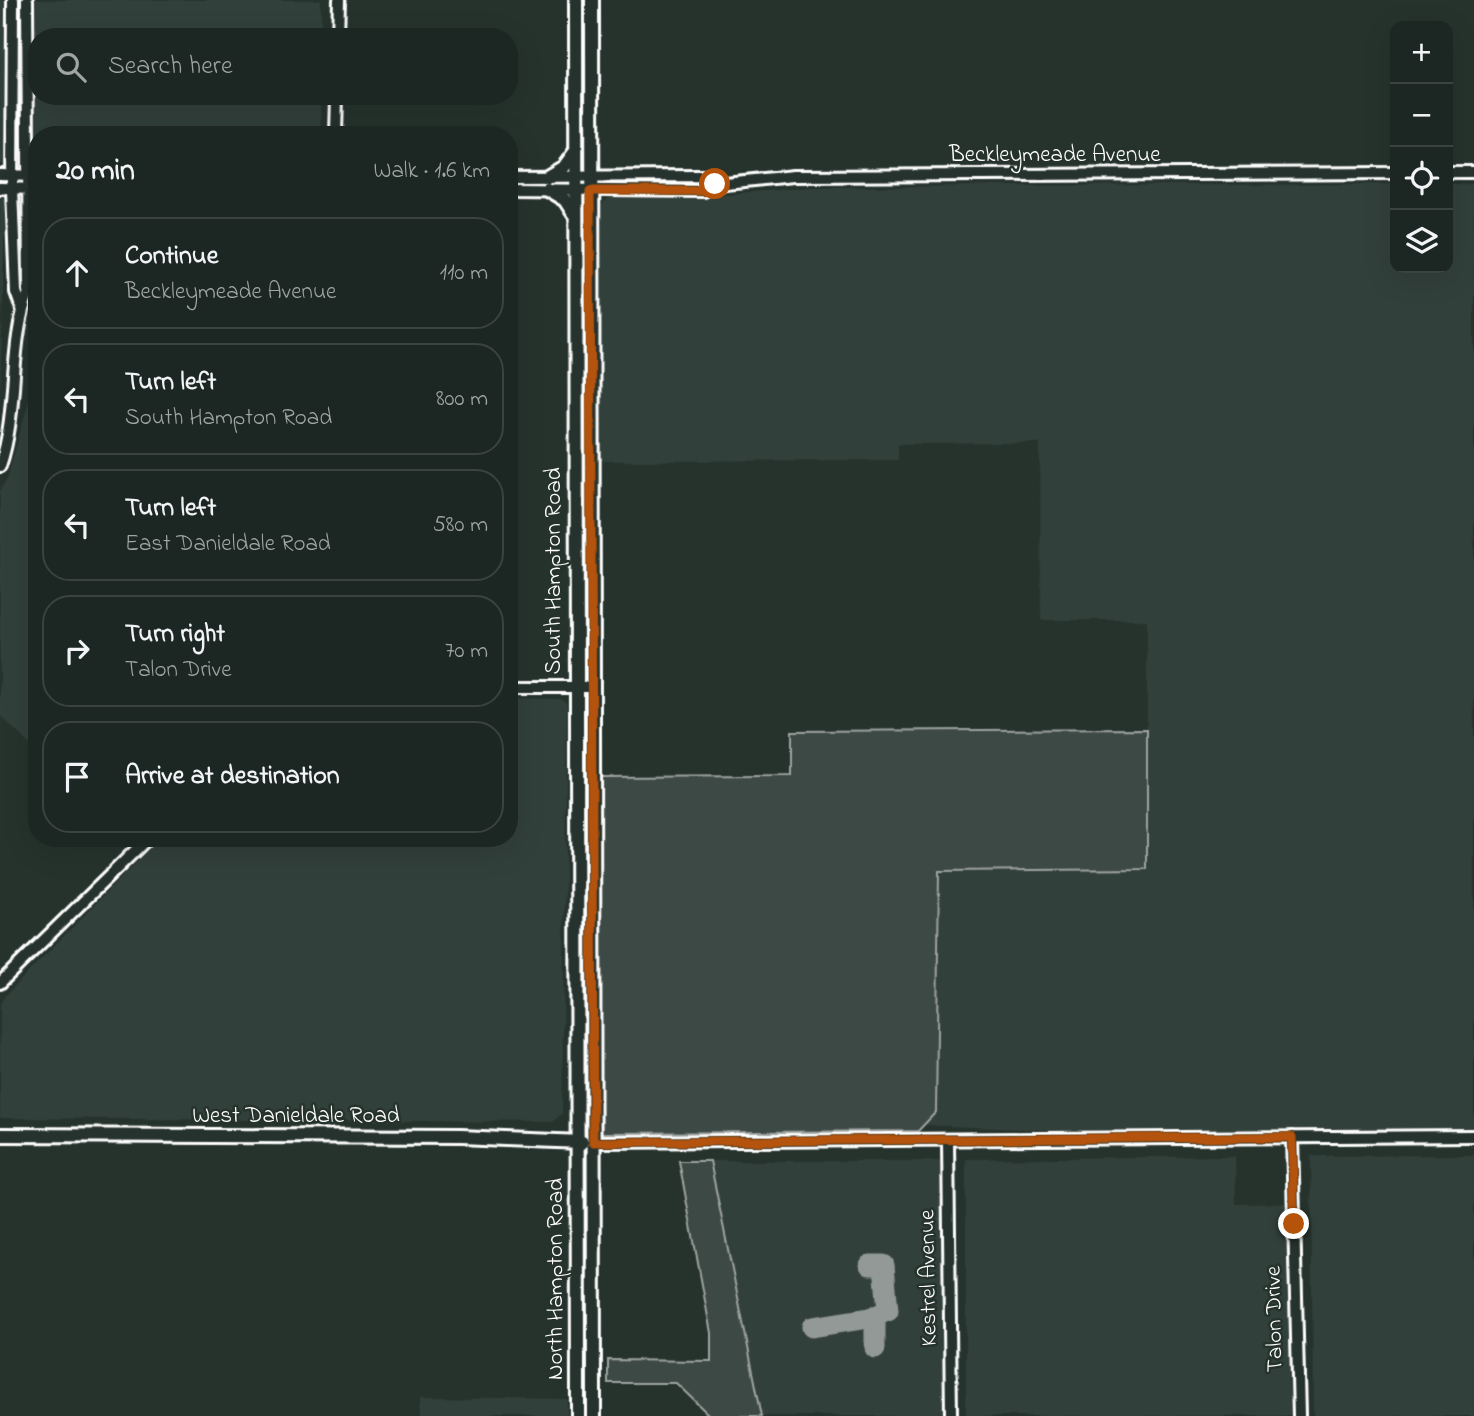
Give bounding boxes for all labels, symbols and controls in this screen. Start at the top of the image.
map controls [1390,21,1453,273]
button: + [1390,21,1453,84]
search box [28,28,518,105]
icon: search [52,48,90,86]
text: Search here [108,48,233,86]
button: − [1390,84,1453,147]
street label: Beckleymeade Avenue [948,139,1161,174]
button: locate [1390,147,1453,210]
text: 20 min [56,150,135,194]
text: Walk · 1.6 km [374,155,490,188]
route start [699,168,730,199]
button: layers [1390,210,1453,273]
text: Continue [125,238,218,276]
icon: ahead [58,254,96,292]
text: 110 m [440,257,488,290]
text: Beckleymeade Avenue [125,276,336,309]
text: Turn left [125,364,216,402]
icon: left [58,380,96,418]
text: 800 m [436,383,488,416]
text: South Hampton Road [125,402,332,435]
street label: South Hampton Road [538,467,571,675]
text: Turn left [125,490,216,528]
icon: left [58,506,96,544]
text: 580 m [433,509,488,542]
text: East Danieldale Road [125,528,331,561]
text: Turn right [125,616,225,654]
icon: right [58,632,96,670]
text: 70 m [445,635,488,668]
text: Talon Drive [125,654,232,687]
icon: arrive [58,758,96,796]
text: Arrive at destination [125,758,340,796]
street label: West Danieldale Road [192,1100,400,1133]
street label: North Hampton Road [540,1178,573,1380]
route end [1278,1208,1309,1239]
street label: Kestrel Avenue [911,1209,947,1347]
street label: Talon Drive [1258,1265,1292,1373]

